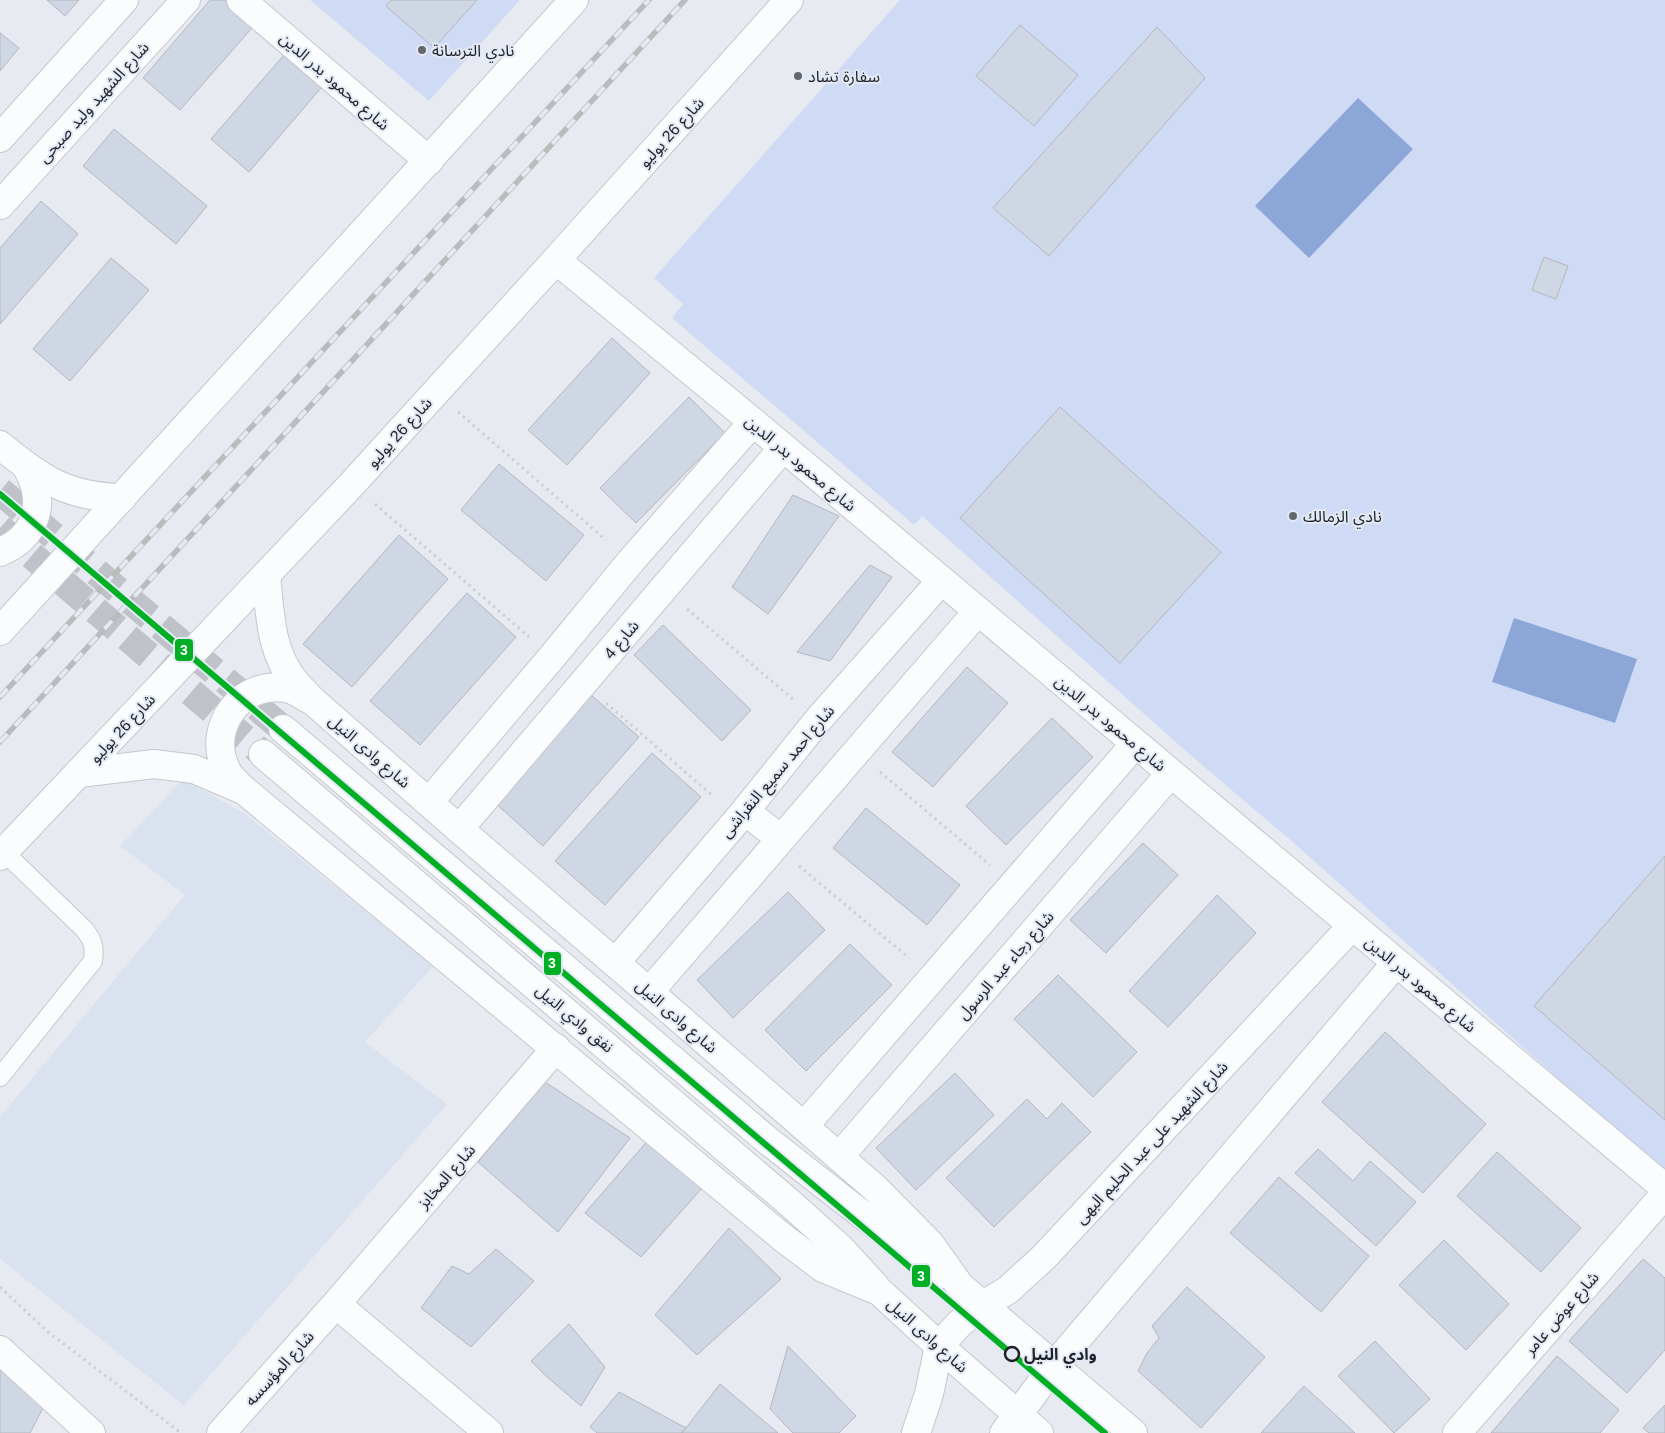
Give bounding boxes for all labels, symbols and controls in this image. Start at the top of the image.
street label: شارع محمود بدر الدين [274,29,393,136]
street label: شارع الشهيد وليد صبحى [35,39,155,169]
place label: نادي الترسانة [432,42,514,63]
marker: نادي الترسانة [416,44,428,56]
place label: سفارة تشاد [808,68,880,86]
marker: سفارة تشاد [792,70,804,82]
street label: شارع 26 يوليو [636,94,710,173]
street label: شارع 26 يوليو [364,394,438,473]
street label: شارع محمود بدر الدين [739,412,859,518]
place label: نادي الزمالك [1303,508,1382,529]
marker: نادي الزمالك [1287,510,1299,522]
street label: شارع 4 [601,617,645,664]
line badge: 3 [174,638,194,662]
text: 3 [180,642,188,658]
street label: شارع محمود بدر الدين [1049,672,1169,778]
street label: شارع 26 يوليو [86,690,161,769]
street label: شارع احمد سميع النقراشى [717,702,841,843]
street label: شارع وادى النيل [323,712,414,794]
street label: شارع رجاء عبد الرسول [954,908,1060,1025]
street label: شارع محمود بدر الدين [1359,933,1479,1039]
line badge: 3 [543,951,562,976]
text: 3 [548,955,556,971]
street label: شارع وادى النيل [630,977,721,1059]
street label: نفق وادي النيل [530,981,617,1059]
street label: شارع الشهيد على عبد الحليم البهى [1072,1058,1234,1230]
street label: شارع المخابز [414,1141,482,1215]
line badge: 3 [911,1264,931,1288]
text: 3 [917,1268,925,1284]
street label: شارع عوض عامر [1520,1269,1605,1362]
street label: شارع وادى النيل [881,1295,971,1379]
street label: شارع المؤسسه [241,1328,320,1412]
marker: وادي النيل [1004,1346,1020,1362]
place label: وادي النيل [1024,1346,1097,1368]

